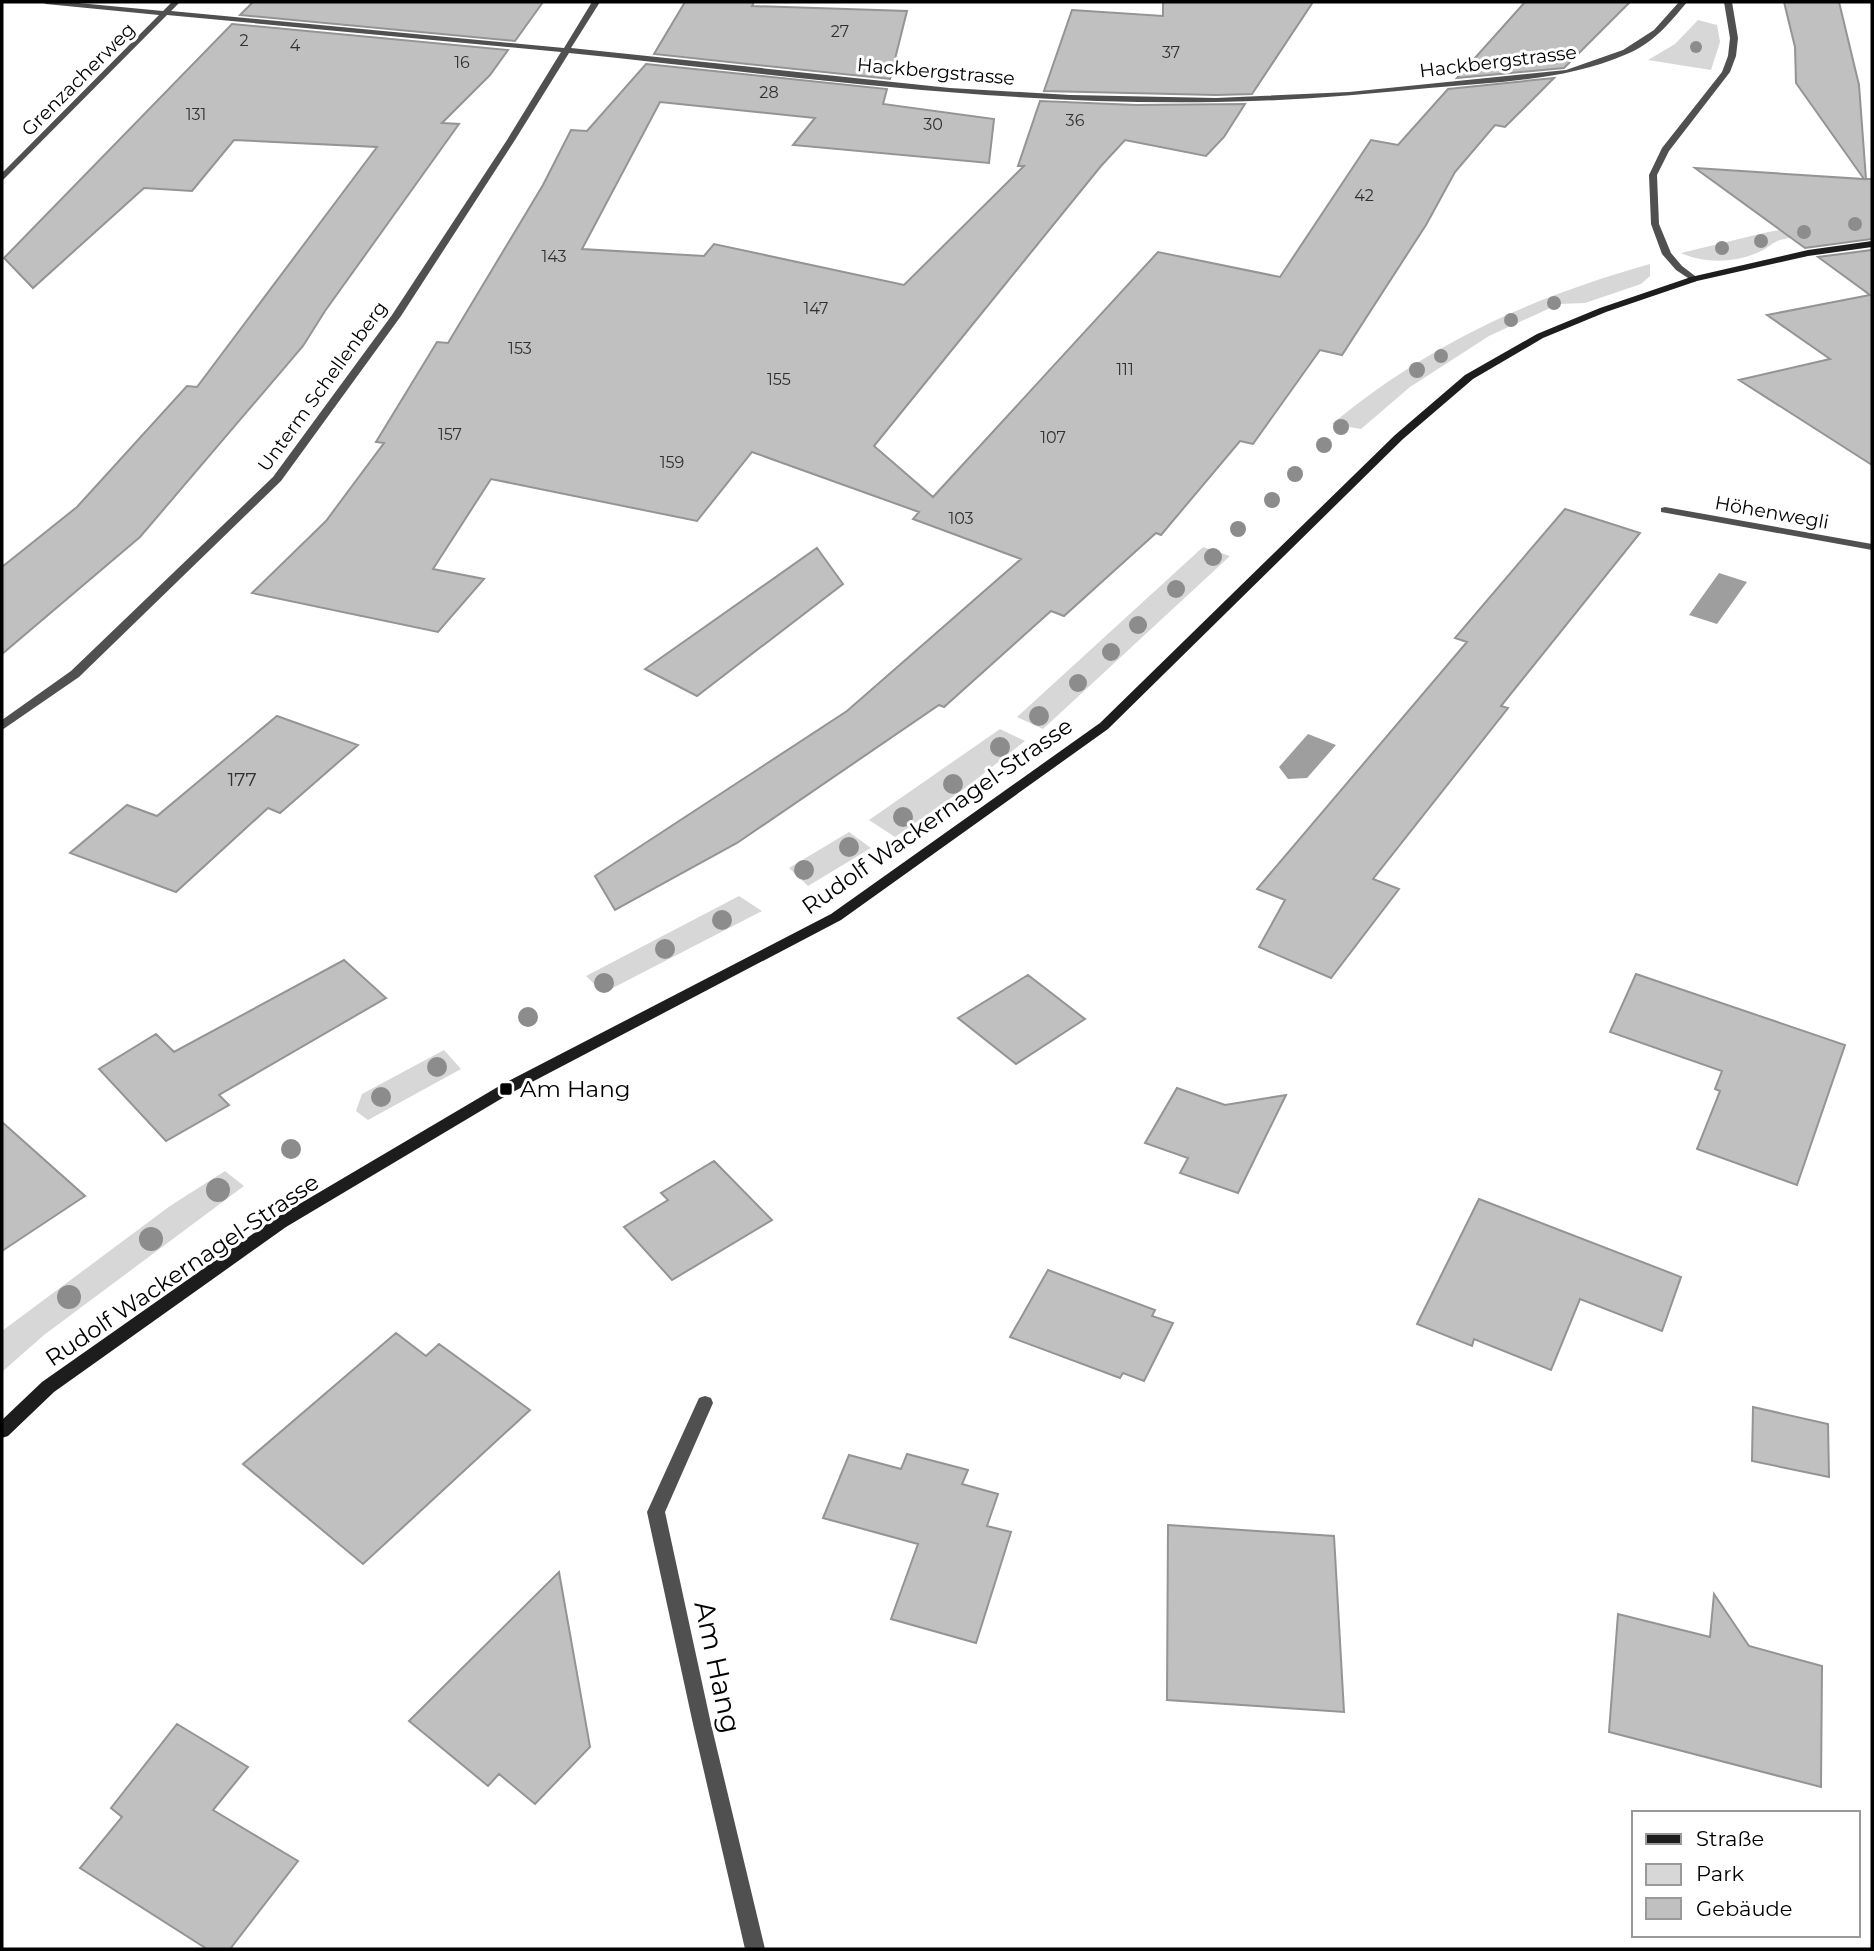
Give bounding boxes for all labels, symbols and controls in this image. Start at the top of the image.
street label: Grenzacherweg [17,18,140,141]
house number: 27 [831,22,849,41]
house number: 2 [239,31,249,50]
house number: 4 [290,36,301,55]
street label: Hackbergstrasse [1418,40,1578,83]
house number: 37 [1162,43,1180,62]
house number: 16 [454,53,470,72]
street label: Hackbergstrasse [856,53,1016,90]
house number: 28 [759,83,779,102]
house number: 131 [186,105,206,124]
house number: 36 [1066,111,1085,130]
house number: 30 [923,115,943,134]
house number: 42 [1354,186,1374,205]
house number: 143 [541,247,567,266]
street label: Unterm Schellenberg [253,297,392,476]
house number: 147 [804,299,828,318]
house number: 153 [508,339,532,358]
house number: 111 [1116,360,1134,379]
house number: 155 [767,370,791,389]
house number: 157 [438,425,462,444]
house number: 107 [1040,428,1066,447]
house number: 159 [660,453,684,472]
street label: Höhenwegli [1713,491,1831,534]
house number: 103 [948,509,974,528]
street label: Rudolf Wackernagel-Strasse [796,712,1078,920]
house number: 177 [227,768,257,791]
place label: Am Hang [520,1075,631,1103]
marker: Am Hang [498,1081,514,1097]
street label: Rudolf Wackernagel-Strasse [40,1168,324,1372]
street label: Am Hang [687,1598,749,1736]
legend [1632,1811,1860,1937]
text: Straße [1696,1826,1764,1851]
text: Park [1696,1861,1744,1886]
text: Gebäude [1696,1896,1793,1921]

